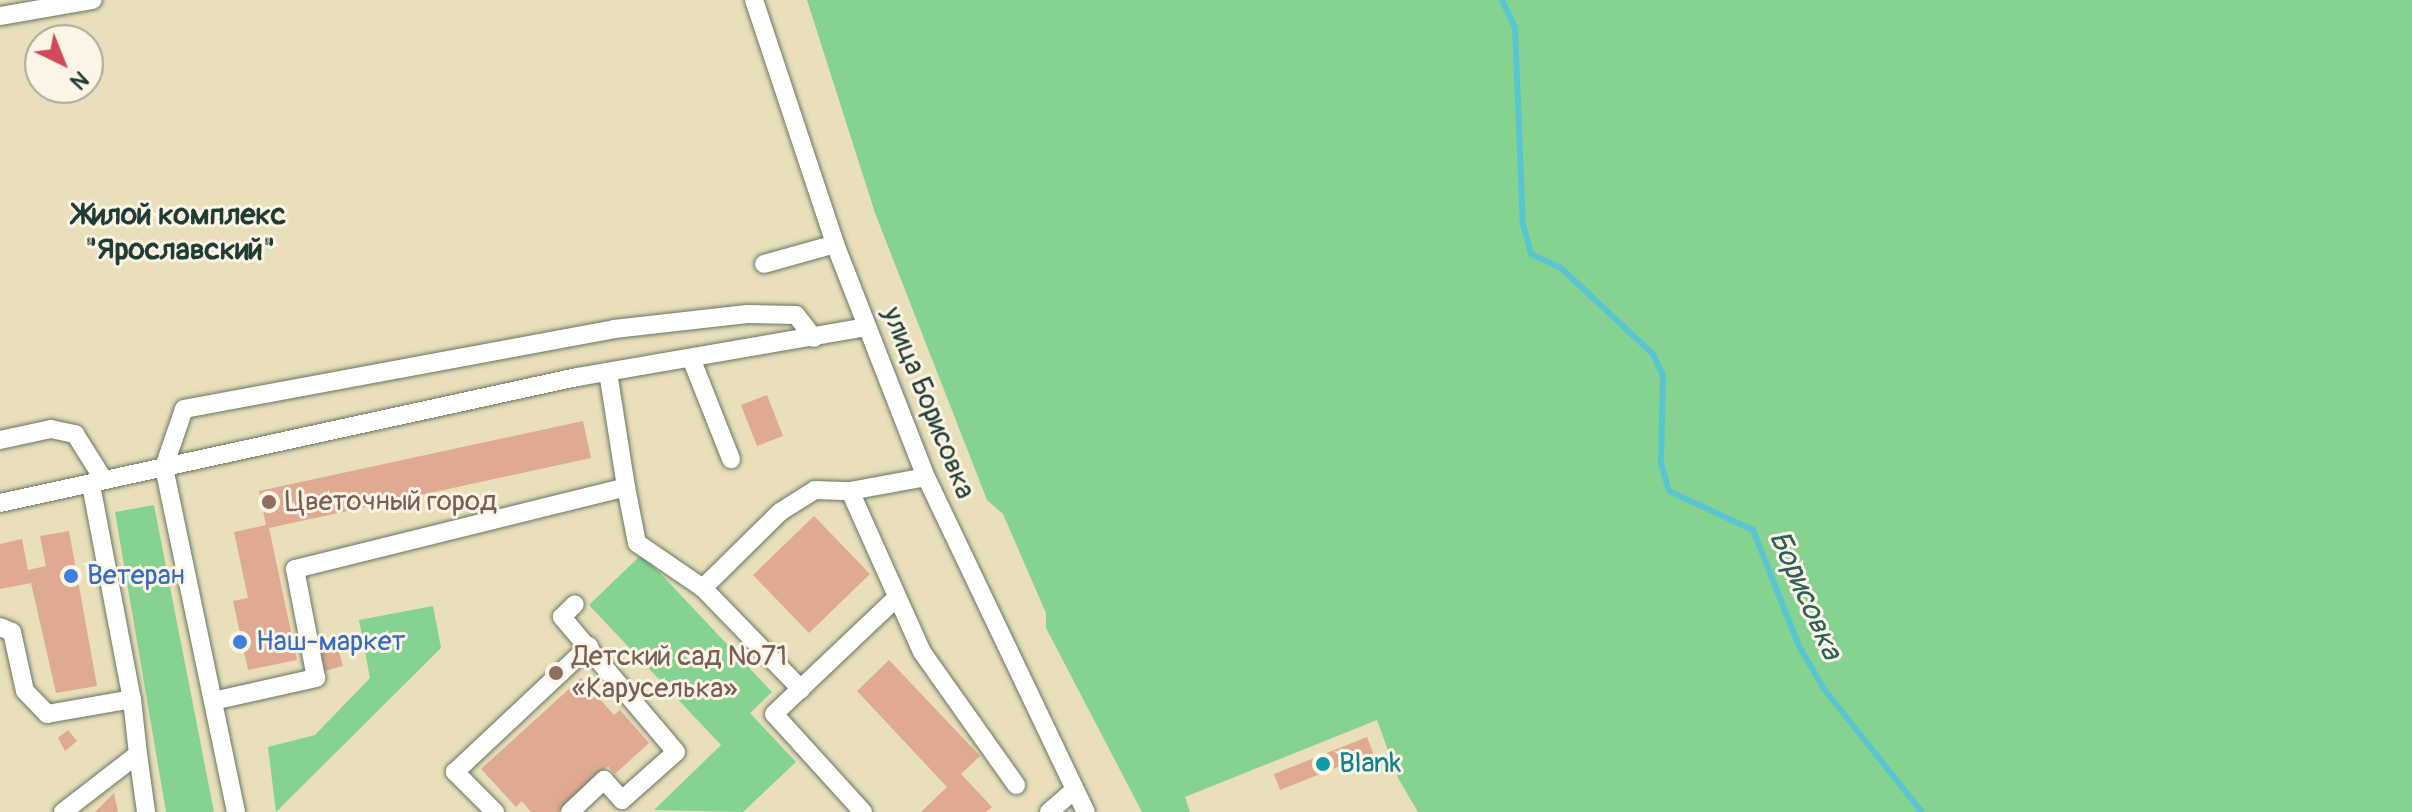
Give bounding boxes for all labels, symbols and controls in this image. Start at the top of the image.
north arrow [24,24,104,104]
text: N [64,65,94,95]
district label: Жилой комплекс "Ярославский" [74,197,286,268]
street label: улица Борисовка [874,302,982,504]
place label: Цветочный город [285,485,497,519]
marker: Цветочный город [260,493,278,511]
water label: Борисовка [1761,525,1849,665]
place label: Ветеран [87,559,185,593]
marker: Ветеран [62,567,80,585]
place label: Наш-маркет [256,625,405,659]
marker: Наш-маркет [231,633,249,651]
place label: Детский сад №71 «Каруселька» [572,640,787,706]
marker: Детский сад №71 «Каруселька» [547,664,565,682]
place label: Blank [1339,747,1401,781]
marker: Blank [1314,755,1332,773]

